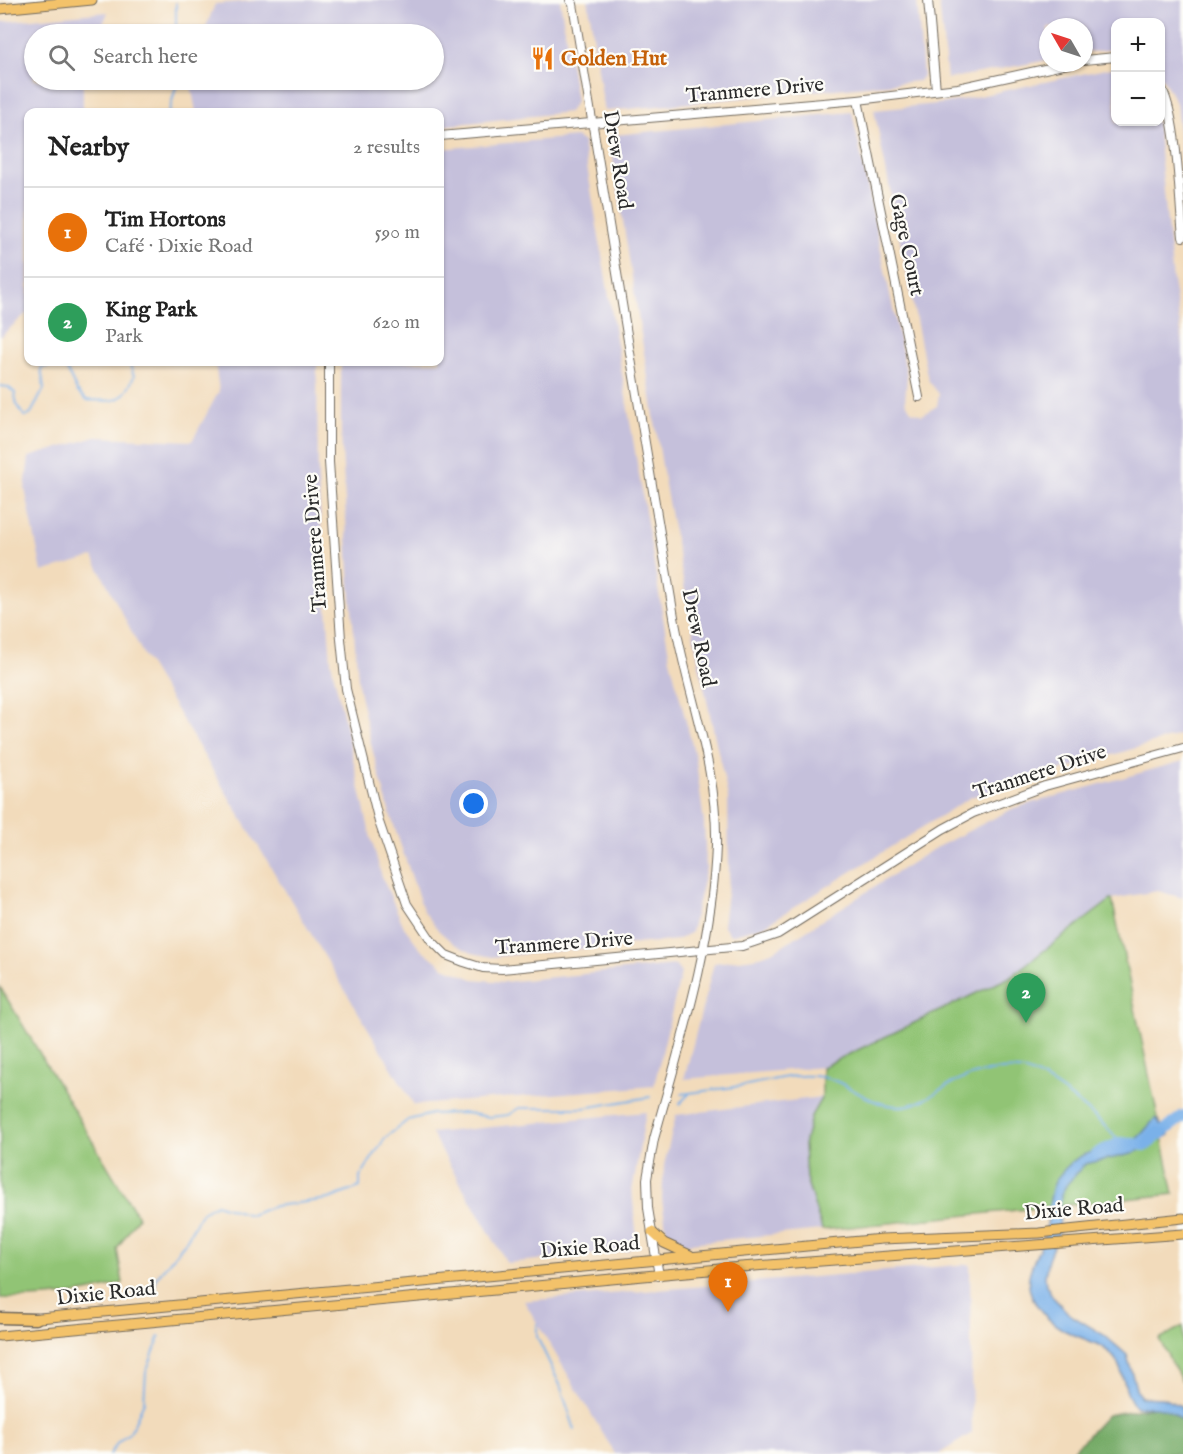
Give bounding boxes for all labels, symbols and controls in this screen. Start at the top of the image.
north arrow [1039,18,1093,72]
map controls [1111,18,1165,126]
button: + [1111,18,1165,72]
search box [24,24,444,90]
icon: search [45,41,78,74]
text: Search here [93,43,198,71]
restaurant icon: Golden Hut [530,46,556,72]
place label: Golden Hut [561,46,668,73]
street label: Tranmere Drive [685,71,825,110]
button: − [1111,72,1165,126]
street label: Drew Road [596,108,638,212]
text: Nearby [48,131,129,164]
text: 2 results [353,135,420,160]
street label: Gage Court [882,192,930,298]
text: Tim Hortons [105,206,226,234]
text: 1 [64,220,71,245]
text: 590 m [374,220,420,245]
text: Café · Dixie Road [105,234,253,259]
text: King Park [105,296,197,324]
text: 2 [63,310,72,335]
text: 620 m [373,310,420,335]
text: Park [105,324,143,349]
street label: Tranmere Drive [298,473,334,613]
street label: Drew Road [674,586,722,691]
street label: Tranmere Drive [970,739,1110,807]
your location [459,789,488,818]
street label: Tranmere Drive [494,926,634,962]
pin: 2 [1006,974,1046,1023]
street label: Dixie Road [1023,1192,1126,1228]
street label: Dixie Road [539,1230,642,1266]
pin: 1 [708,1262,748,1312]
street label: Dixie Road [55,1275,158,1313]

